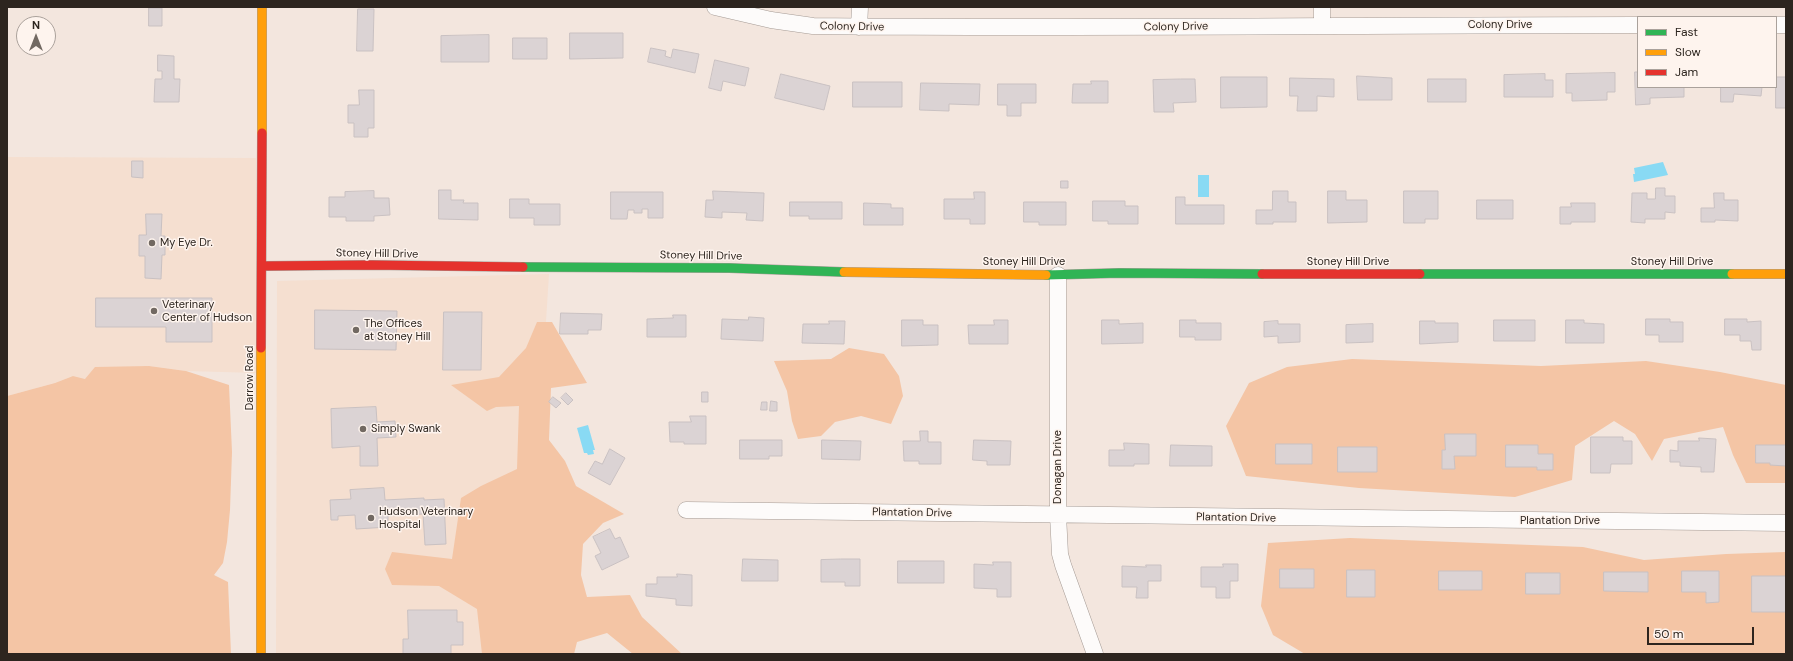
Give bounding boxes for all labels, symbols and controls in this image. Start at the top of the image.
north arrow [16,16,56,56]
legend [1637,16,1777,88]
text: N [32,18,40,32]
street label: Colony Drive [1468,18,1532,32]
street label: Colony Drive [820,20,884,34]
street label: Colony Drive [1144,20,1208,34]
text: Fast [1675,24,1698,40]
text: Slow [1675,44,1701,60]
text: Jam [1675,64,1698,80]
place label: My Eye Dr. [160,236,213,250]
marker: My Eye Dr. [147,238,157,248]
street label: Stoney Hill Drive [336,247,418,261]
street label: Stoney Hill Drive [660,249,742,263]
street label: Stoney Hill Drive [983,255,1065,269]
street label: Stoney Hill Drive [1307,255,1389,269]
street label: Stoney Hill Drive [1631,255,1713,269]
place label: Veterinary Center of Hudson [162,298,252,324]
marker: Veterinary Center of Hudson [149,306,159,316]
place label: The Offices at Stoney Hill [364,317,431,343]
marker: The Offices at Stoney Hill [351,325,361,335]
street label: Darrow Road [243,346,257,410]
place label: Simply Swank [371,422,441,436]
marker: Simply Swank [358,424,368,434]
street label: Donagan Drive [1051,430,1065,504]
place label: Hudson Veterinary Hospital [379,505,473,531]
street label: Plantation Drive [872,506,952,520]
street label: Plantation Drive [1196,511,1276,525]
marker: Hudson Veterinary Hospital [366,513,376,523]
street label: Plantation Drive [1520,514,1600,528]
scale bar [1649,619,1756,645]
text: 50 m [1654,626,1683,642]

